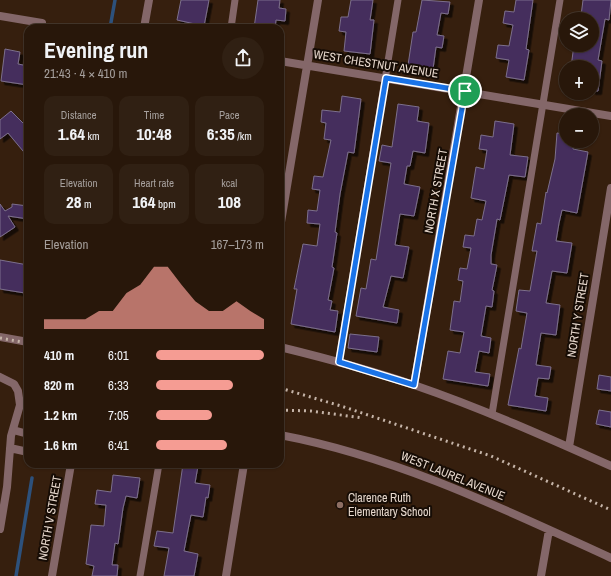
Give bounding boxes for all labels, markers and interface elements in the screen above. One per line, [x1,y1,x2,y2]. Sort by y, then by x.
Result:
map controls [559,12,599,148]
button: layers [559,12,599,52]
text: Evening run [44,35,148,65]
button: share [222,37,264,79]
street label: WEST CHESTNUT AVENUE [312,46,440,82]
button: + [559,60,599,100]
text: 21:43 · 4 × 410 m [44,65,127,82]
pin [448,74,482,108]
icon: arrive [454,80,476,102]
text: Distance [61,108,96,122]
text: Time [144,108,164,122]
text: Pace [219,108,240,122]
button: − [559,108,599,148]
text: 1.64 [58,122,85,145]
text: 10:48 [136,122,172,145]
text: 6:35 [207,122,235,145]
text: km [85,129,100,143]
text: /km [235,129,252,143]
street label: NORTH X STREET [421,147,451,235]
text: Elevation [60,176,97,190]
text: Heart rate [134,176,174,190]
text: kcal [221,176,237,190]
text: 28 [66,190,81,213]
text: 164 [132,190,156,213]
text: 108 [218,190,241,213]
text: m [81,197,91,211]
text: bpm [156,197,176,211]
text: Elevation [44,236,88,253]
text: 167–173 m [211,236,264,253]
street label: NORTH Y STREET [563,272,593,358]
text: 410 m [44,347,74,364]
text: 6:01 [108,347,129,364]
text: 820 m [44,377,74,394]
text: 6:33 [108,377,129,394]
text: 1.2 km [44,407,77,424]
text: 7:05 [108,407,129,424]
text: 1.6 km [44,437,77,454]
text: 6:41 [108,437,129,454]
street label: WEST LAUREL AVENUE [399,448,507,504]
street label: NORTH V STREET [35,474,65,562]
place label: Clarence Ruth Elementary School [348,490,431,520]
marker: Clarence Ruth Elementary School [335,500,345,510]

